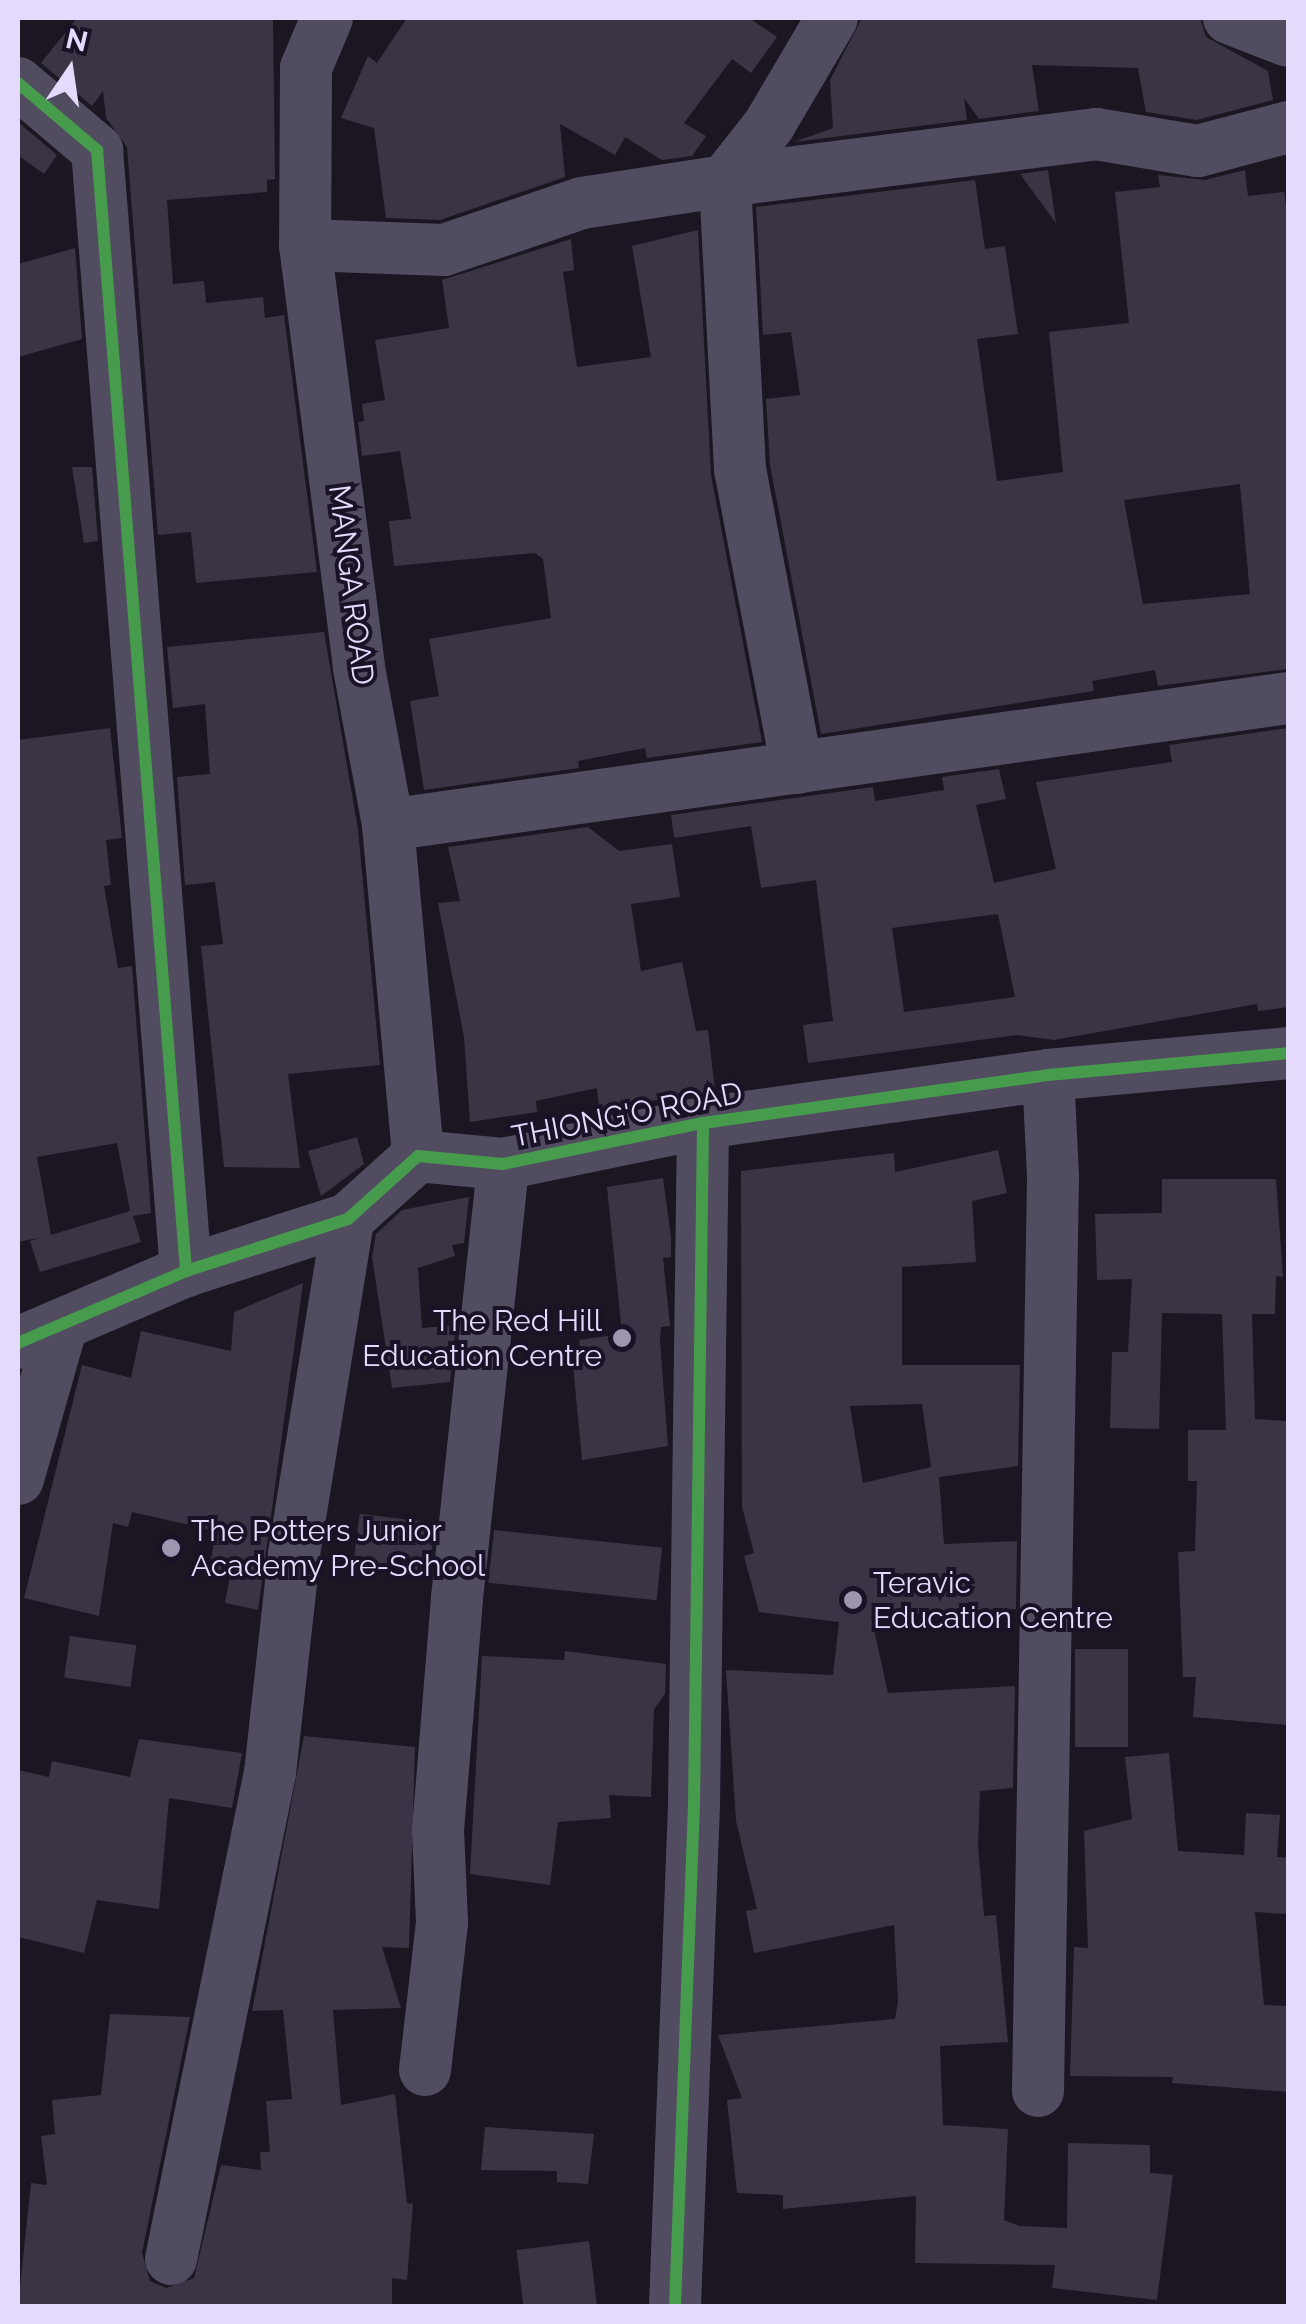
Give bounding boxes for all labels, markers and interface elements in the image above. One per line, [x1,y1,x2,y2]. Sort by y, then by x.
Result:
north arrow [20,20,120,120]
text: N [63,22,91,59]
street label: MANGA ROAD [321,482,381,688]
street label: THIONG'O ROAD [509,1075,745,1155]
place label: The Red Hill Education Centre [362,1303,602,1374]
marker: The Red Hill Education Centre [611,1327,633,1349]
place label: The Potters Junior Academy Pre-School [191,1513,486,1584]
marker: The Potters Junior Academy Pre-School [160,1537,182,1559]
place label: Teravic Education Centre [873,1565,1113,1636]
marker: Teravic Education Centre [842,1589,864,1611]

